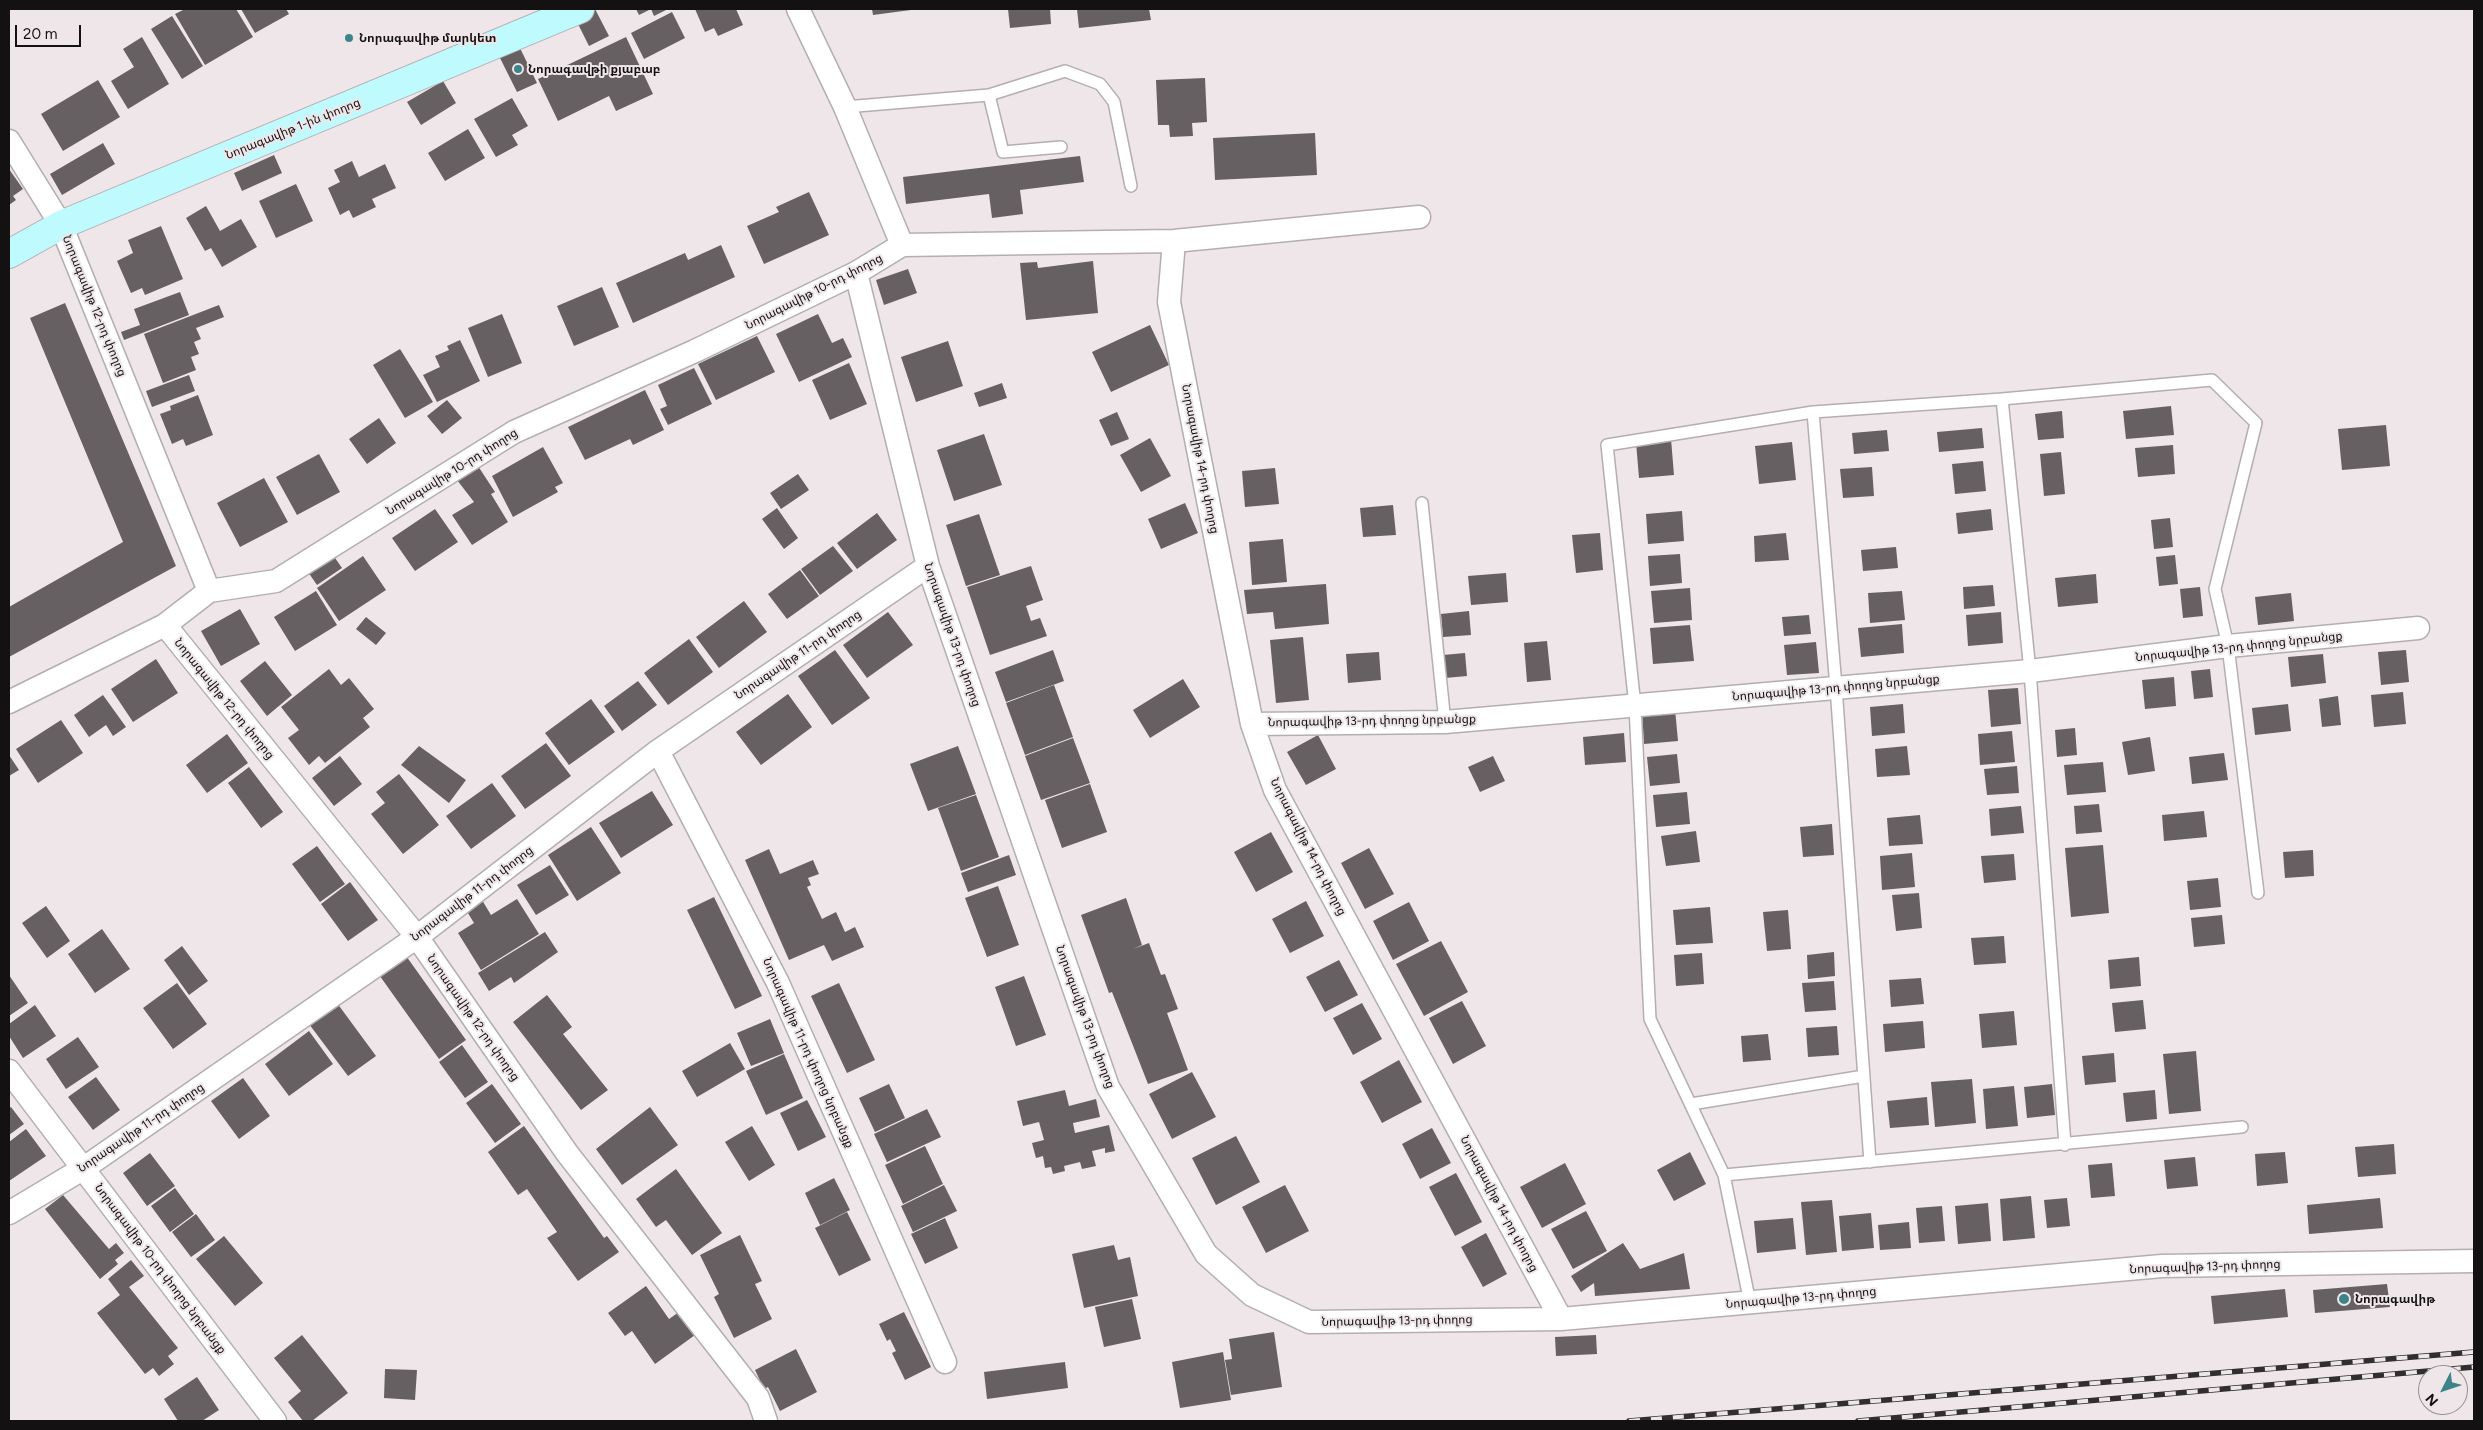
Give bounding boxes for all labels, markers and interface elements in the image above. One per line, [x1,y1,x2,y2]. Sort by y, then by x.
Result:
scale bar [18,15,84,47]
text: 20 m [23,25,57,43]
place label: Նորագավիթ մարկետ [359,31,496,45]
marker: Նորագավիթ մարկետ [343,32,355,44]
place label: Նորագավթի քյաբաբ [528,62,661,76]
marker: Նորագավթի քյաբաբ [512,63,524,75]
street label: Նորագավիթ 1-ին փողոց [224,95,362,163]
street label: Նորագավիթ 12-րդ փողոց [59,233,129,379]
street label: Նորագավիթ 10-րդ փողոց [743,251,885,333]
street label: Նորագավիթ 14-րդ փողոց [1178,383,1222,535]
street label: Նորագավիթ 10-րդ փողոց [384,426,520,518]
street label: Նորագավիթ 13-րդ փողոց [921,561,983,709]
street label: Նորագավիթ 11-րդ փողոց [732,607,864,703]
street label: Նորագավիթ 13-րդ փողոց նրբանցք [2135,629,2343,665]
street label: Նորագավիթ 12-րդ փողոց [171,636,277,762]
street label: Նորագավիթ 13-րդ փողոց նրբանցք [1732,672,1940,704]
street label: Նորագավիթ 13-րդ փողոց նրբանցք [1268,712,1476,730]
street label: Նորագավիթ 14-րդ փողոց [1267,776,1349,918]
street label: Նորագավիթ 11-րդ փողոց [408,843,536,945]
street label: Նորագավիթ 13-րդ փողոց [1052,944,1118,1090]
street label: Նորագավիթ 12-րդ փողոց [424,952,522,1084]
street label: Նորագավիթ 11-րդ փողոց նրբանցք [759,956,857,1150]
street label: Նորագավիթ 11-րդ փողոց [75,1080,207,1176]
street label: Նորագավիթ 14-րդ փողոց [1457,1133,1541,1275]
street label: Նորագավիթ 10-րդ փողոց նրբանցք [91,1181,229,1357]
street label: Նորագավիթ 13-րդ փողոց [2129,1257,2281,1277]
street label: Նորագավիթ 13-րդ փողոց [1725,1284,1877,1312]
marker: Նորագավիթ [2337,1292,2351,1306]
place label: Նորագավիթ [2355,1292,2435,1306]
street label: Նորագավիթ 13-րդ փողոց [1321,1312,1473,1330]
north arrow [2418,1365,2468,1415]
text: N [2422,1390,2442,1409]

